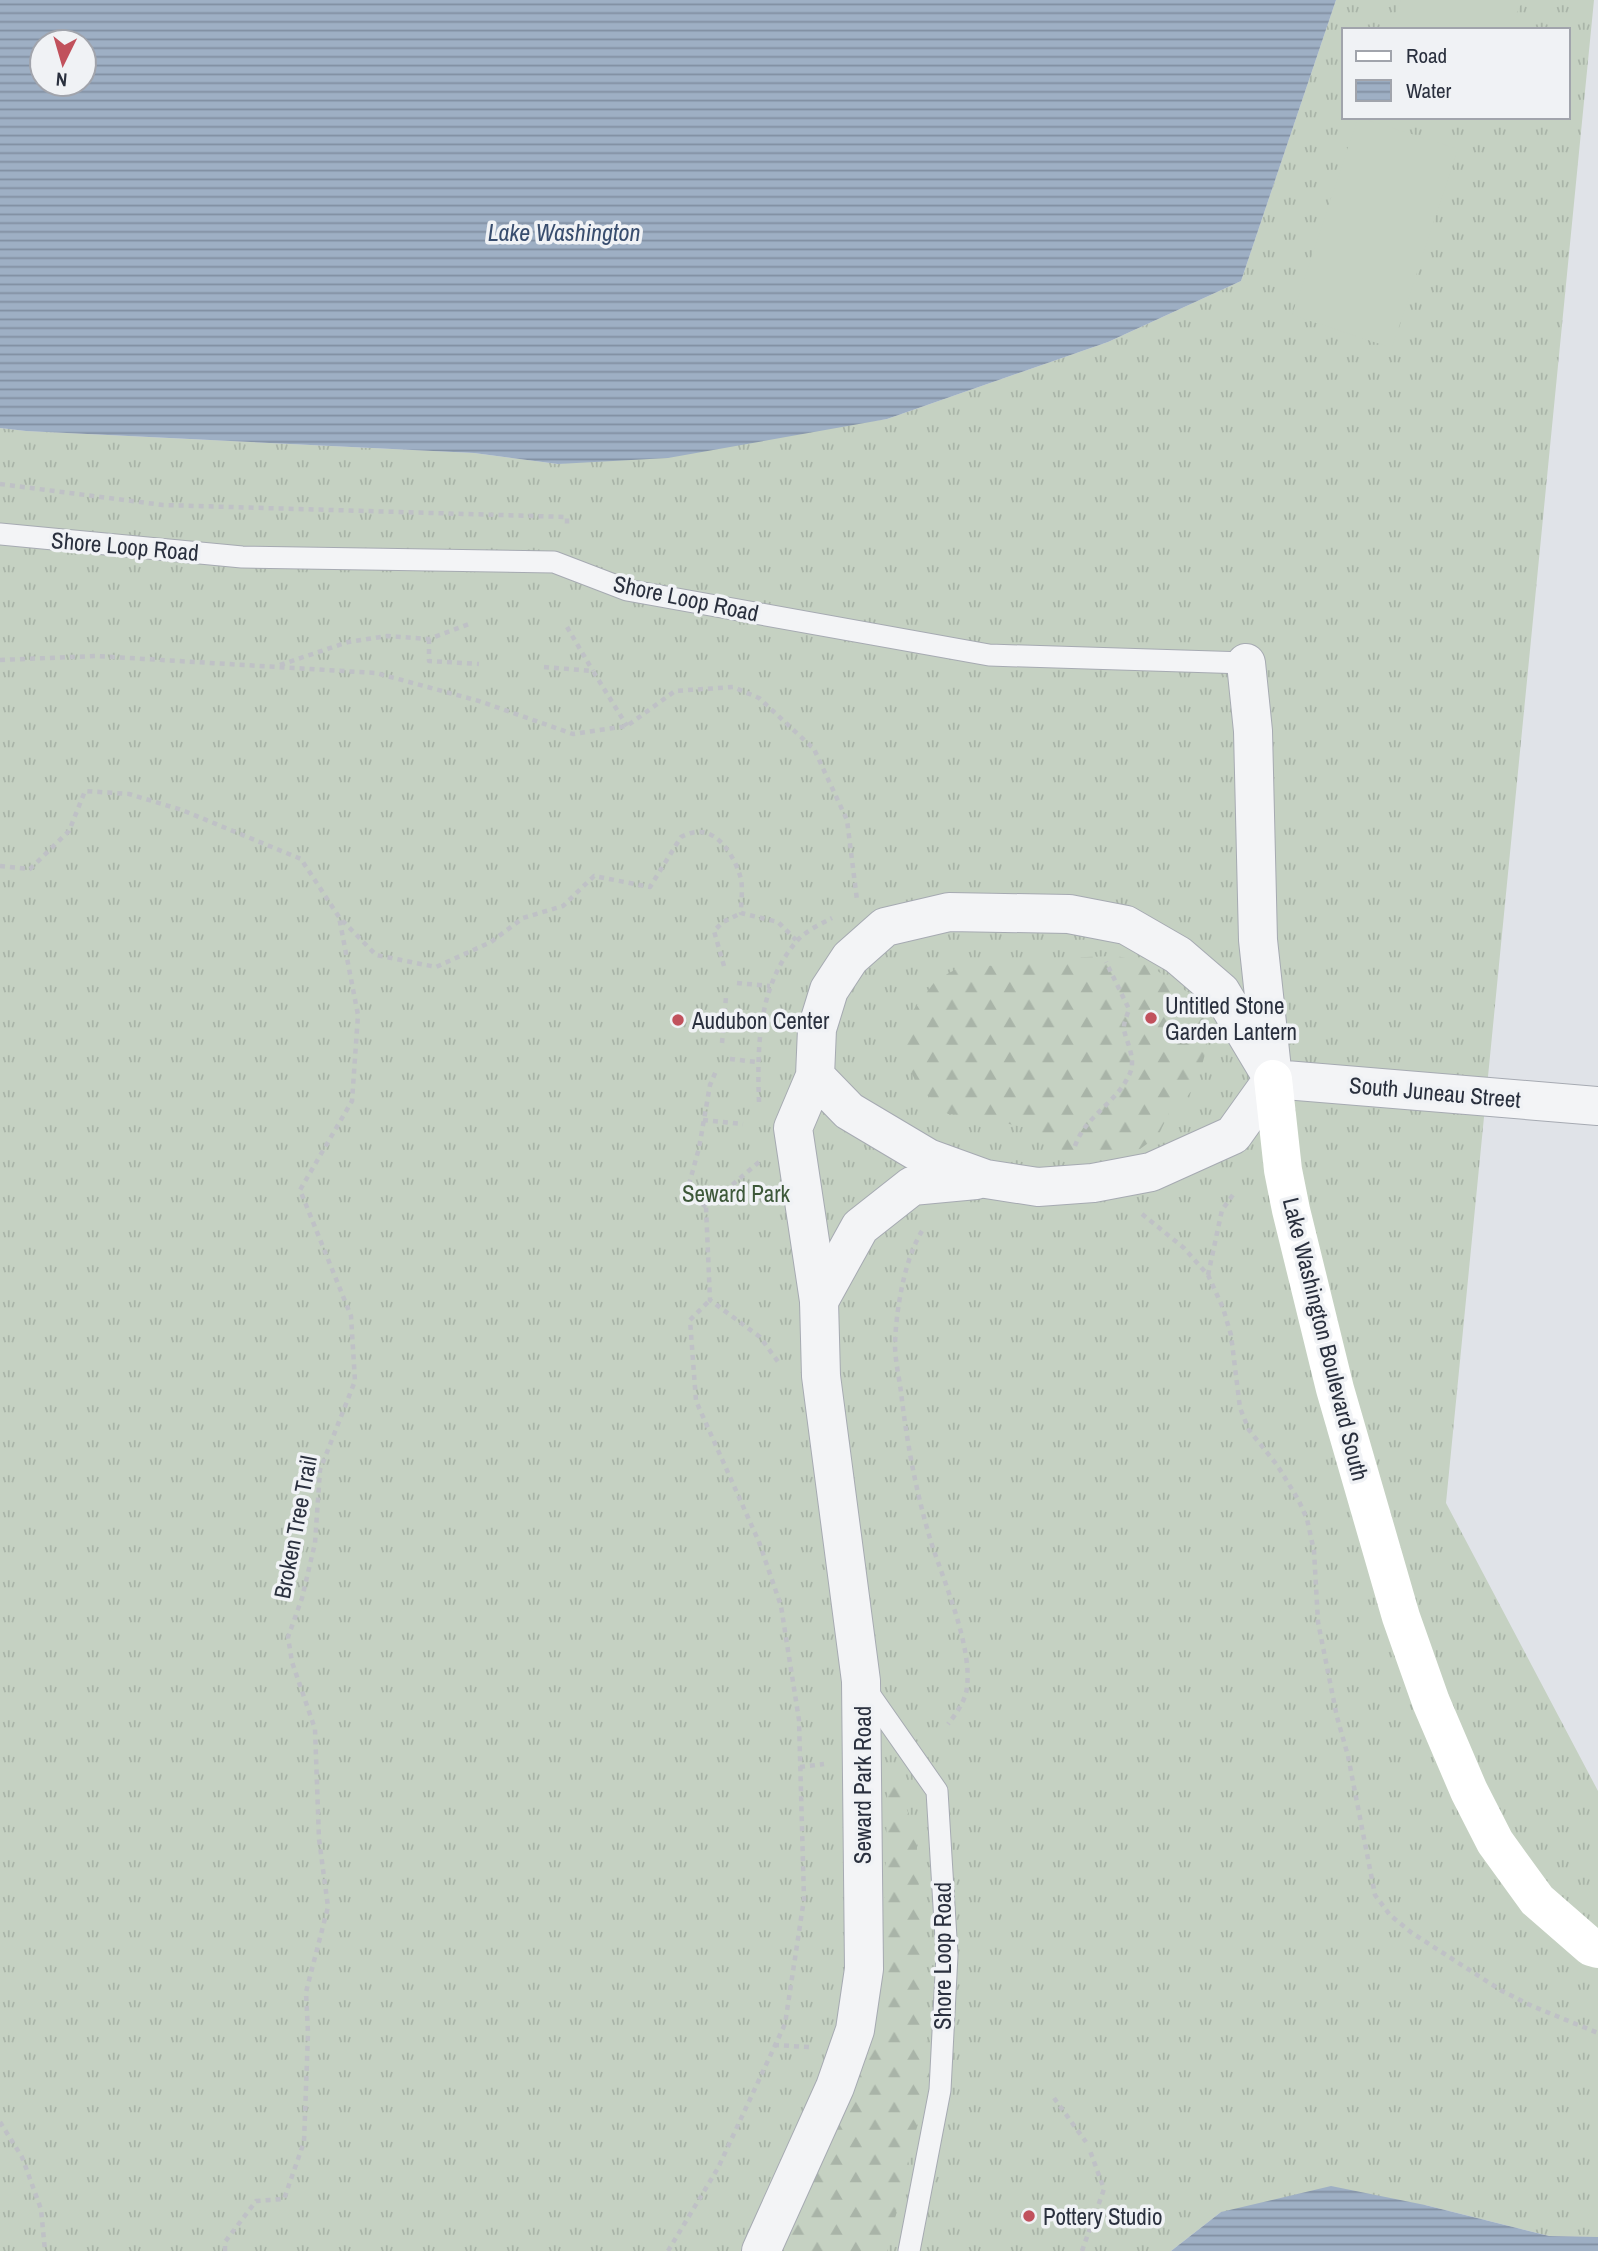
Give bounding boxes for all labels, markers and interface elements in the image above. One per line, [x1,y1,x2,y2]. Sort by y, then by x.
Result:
north arrow [28,28,98,98]
legend [1342,28,1570,119]
text: Road [1406,41,1447,70]
text: N [55,66,68,93]
text: Water [1406,76,1452,105]
water label: Lake Washington [488,216,640,248]
street label: Shore Loop Road [50,524,200,568]
street label: Shore Loop Road [610,567,762,629]
place label: Untitled Stone Garden Lantern [1165,990,1297,1047]
place label: Audubon Center [691,1005,830,1036]
marker: Untitled Stone Garden Lantern [1143,1010,1159,1026]
marker: Audubon Center [670,1012,686,1028]
street label: South Juneau Street [1348,1069,1522,1115]
park label: Seward Park [682,1178,791,1209]
street label: Lake Washington Boulevard South [1276,1194,1376,1484]
street label: Broken Tree Trail [266,1453,324,1601]
street label: Seward Park Road [847,1706,878,1864]
street label: Shore Loop Road [927,1882,958,2030]
place label: Pottery Studio [1043,2201,1163,2232]
marker: Pottery Studio [1021,2208,1037,2224]

